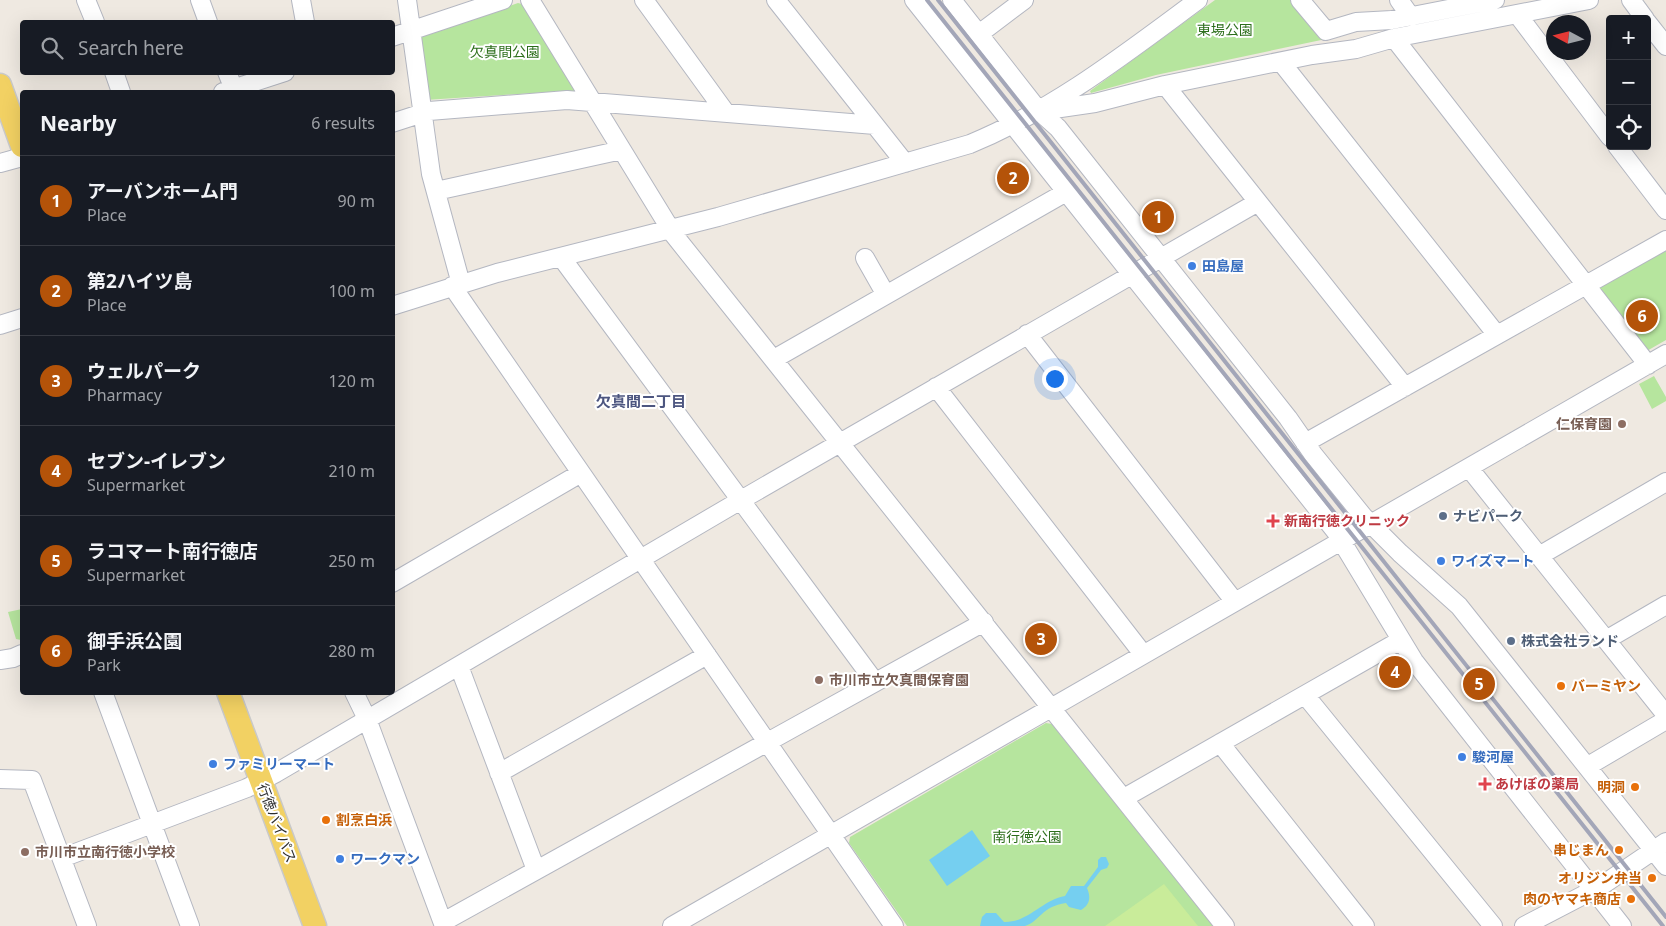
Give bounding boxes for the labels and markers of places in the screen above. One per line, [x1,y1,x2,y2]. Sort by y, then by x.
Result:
pin: 2 [997,159,1029,197]
pin: 1 [1142,198,1174,236]
place label: 田島屋 [1202,256,1244,275]
marker: 田島屋 [1186,260,1198,272]
pin: 6 [1626,297,1658,335]
place label: 仁保育園 [1556,414,1612,433]
marker: 仁保育園 [1616,418,1628,430]
place label: ナビパーク [1453,506,1523,525]
marker: ナビパーク [1437,510,1449,522]
place label: 新南行徳クリニック [1284,511,1410,530]
marker: 新南行徳クリニック [1266,514,1280,528]
place label: ワイズマート [1451,551,1535,570]
marker: ワイズマート [1435,555,1447,567]
pin: 3 [1025,620,1057,658]
place label: 株式会社ランド [1521,631,1619,650]
marker: 株式会社ランド [1505,635,1517,647]
pin: 4 [1379,653,1411,691]
pin: 5 [1463,665,1495,703]
place label: 市川市立欠真間保育園 [829,670,969,689]
marker: 市川市立欠真間保育園 [813,674,825,686]
place label: バーミヤン [1571,676,1641,695]
marker: バーミヤン [1555,680,1567,692]
place label: 駿河屋 [1472,747,1514,766]
marker: 駿河屋 [1456,751,1468,763]
place label: ファミリーマート [223,754,335,773]
marker: ファミリーマート [207,758,219,770]
place label: あけぼの薬局 [1495,774,1579,793]
place label: 明洞 [1597,777,1625,796]
marker: あけぼの薬局 [1479,778,1491,790]
marker: 明洞 [1629,781,1641,793]
place label: 割烹白浜 [336,810,392,829]
marker: 割烹白浜 [320,814,332,826]
place label: 串じまん [1553,840,1609,859]
place label: 市川市立南行徳小学校 [35,842,175,861]
marker: 串じまん [1613,844,1625,856]
marker: 市川市立南行徳小学校 [19,846,31,858]
place label: ワークマン [350,849,420,868]
marker: ワークマン [334,853,346,865]
place label: オリジン弁当 [1558,868,1642,887]
marker: オリジン弁当 [1646,872,1658,884]
place label: 肉のヤマキ商店 [1523,889,1621,908]
marker: 肉のヤマキ商店 [1625,893,1637,905]

